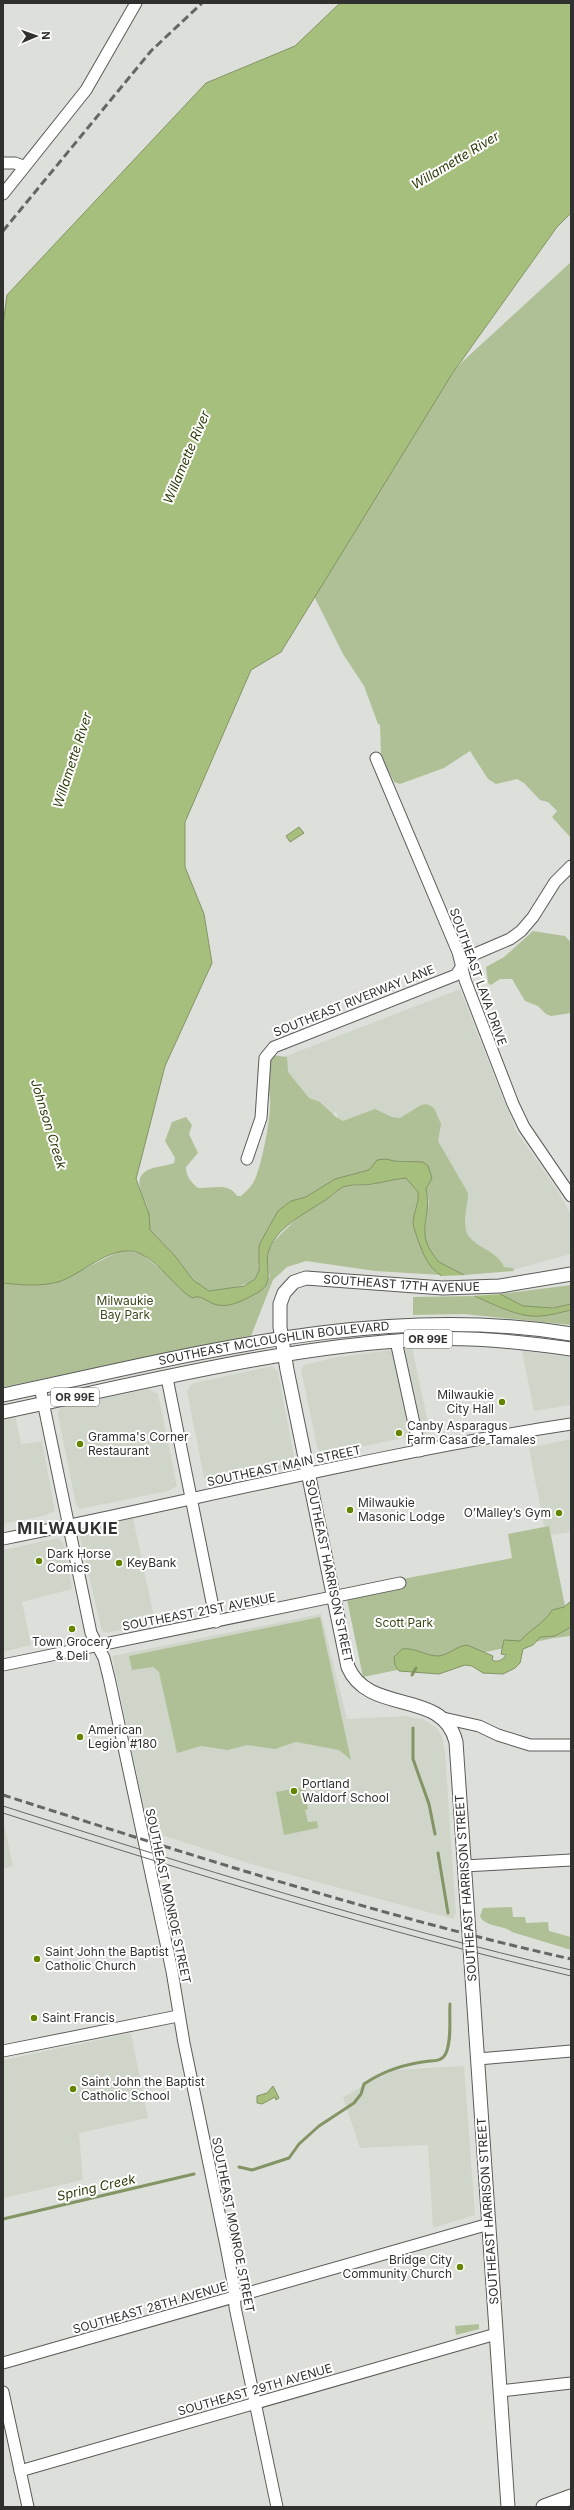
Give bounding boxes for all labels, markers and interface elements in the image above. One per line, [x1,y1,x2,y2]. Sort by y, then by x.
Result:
north arrow [16,16,56,56]
text: N [39,31,53,40]
water label: Willamette River [408,127,503,192]
water label: Willamette River [159,407,213,506]
water label: Willamette River [49,709,95,810]
street label: SOUTHEAST LAVA DRIVE [447,906,510,1048]
street label: SOUTHEAST RIVERWAY LANE [271,961,437,1040]
water label: Johnson Creek [28,1077,70,1172]
street label: SOUTHEAST 17TH AVENUE [323,1271,480,1295]
park label: Milwaukie Bay Park [97,1293,153,1322]
street label: SOUTHEAST MCLOUGHLIN BOULEVARD [157,1318,390,1368]
road number: OR 99E [404,1330,452,1348]
place label: Milwaukie City Hall [437,1387,494,1416]
road number: OR 99E [51,1388,99,1406]
marker: Milwaukie City Hall [497,1397,507,1407]
place label: Canby Asparagus Farm Casa de Tamales [407,1418,536,1447]
marker: Canby Asparagus Farm Casa de Tamales [394,1428,404,1438]
place label: Gramma's Corner Restaurant [88,1429,189,1458]
marker: Gramma's Corner Restaurant [75,1439,85,1449]
street label: SOUTHEAST MAIN STREET [206,1442,362,1489]
street label: SOUTHEAST HARRISON STREET [303,1478,356,1664]
place label: Milwaukie Masonic Lodge [358,1495,445,1524]
marker: Milwaukie Masonic Lodge [345,1505,355,1515]
place label: O’Malley’s Gym [464,1505,551,1520]
marker: O’Malley’s Gym [554,1508,564,1518]
district label: MILWAUKIE [17,1518,119,1538]
place label: Dark Horse Comics [47,1546,111,1575]
place label: KeyBank [127,1555,177,1570]
marker: Dark Horse Comics [34,1556,44,1566]
marker: KeyBank [114,1558,124,1568]
street label: SOUTHEAST 21ST AVENUE [121,1589,277,1634]
park label: Scott Park [375,1615,434,1630]
marker: Town Grocery & Deli [67,1624,77,1634]
place label: Town Grocery & Deli [32,1634,112,1663]
place label: American Legion #180 [88,1722,157,1751]
marker: American Legion #180 [75,1732,85,1742]
place label: Portland Waldorf School [302,1776,389,1805]
marker: Portland Waldorf School [289,1786,299,1796]
street label: SOUTHEAST HARRISON STREET [451,1794,480,1982]
street label: SOUTHEAST MONROE STREET [143,1807,194,1985]
place label: Saint John the Baptist Catholic Church [45,1944,169,1973]
marker: Saint John the Baptist Catholic Church [32,1954,42,1964]
place label: Saint Francis [42,2010,115,2025]
marker: Saint Francis [29,2013,39,2023]
place label: Saint John the Baptist Catholic School [81,2074,205,2103]
marker: Saint John the Baptist Catholic School [68,2084,78,2094]
street label: SOUTHEAST HARRISON STREET [473,2117,502,2305]
street label: SOUTHEAST MONROE STREET [209,2136,258,2314]
water label: Spring Creek [55,2170,138,2204]
place label: Bridge City Community Church [342,2252,452,2281]
marker: Bridge City Community Church [455,2262,465,2272]
street label: SOUTHEAST 28TH AVENUE [71,2278,229,2337]
street label: SOUTHEAST 29TH AVENUE [176,2360,334,2419]

